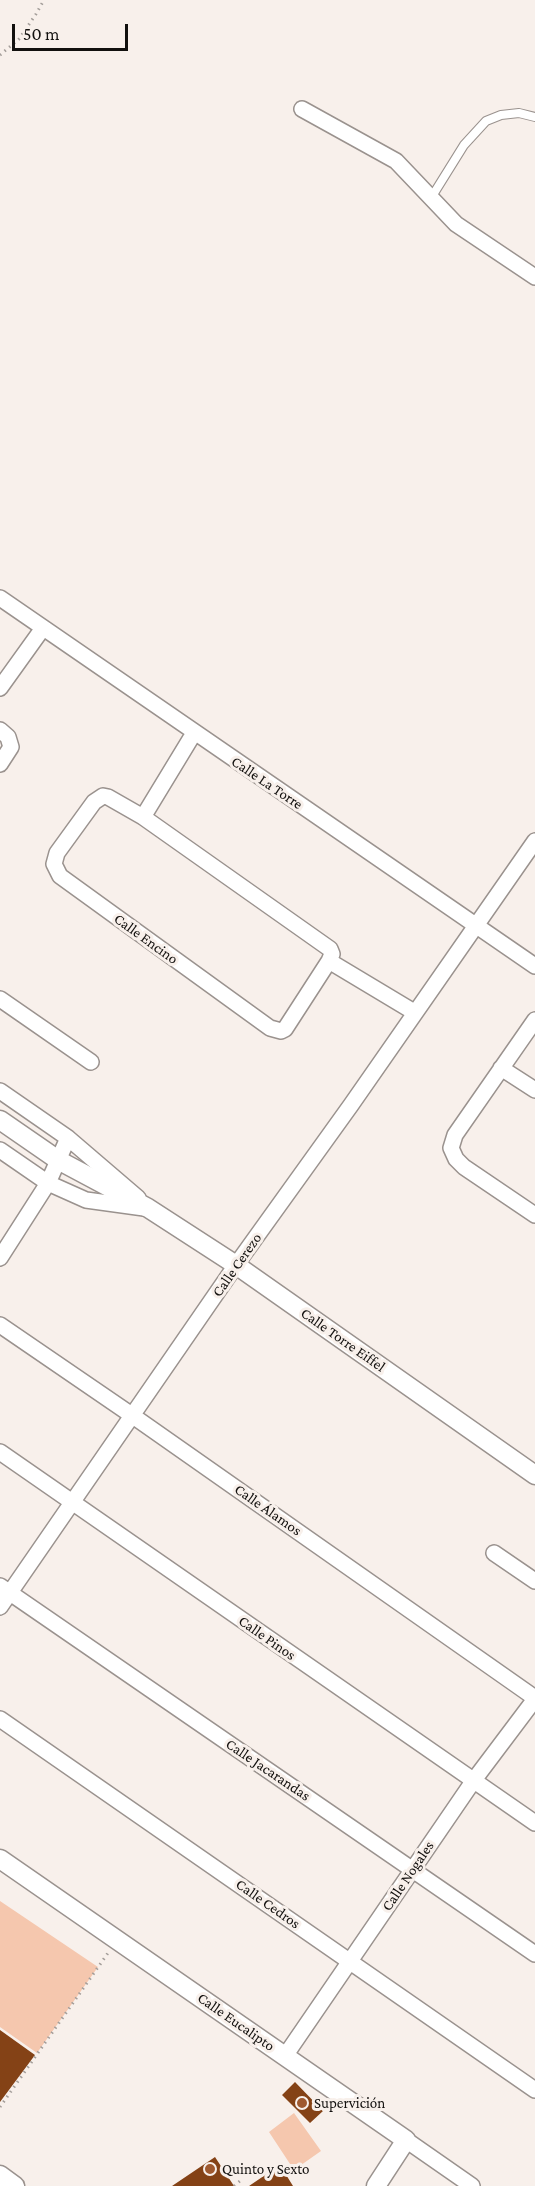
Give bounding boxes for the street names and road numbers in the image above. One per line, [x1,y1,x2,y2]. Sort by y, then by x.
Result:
street label: Calle La Torre [228,753,306,813]
street label: Calle Encino [110,910,182,968]
street label: Calle Cerezo [208,1230,266,1300]
street label: Calle Torre Eiffel [297,1304,389,1376]
street label: Calle Álamos [231,1480,305,1540]
street label: Calle Pinos [235,1612,299,1664]
street label: Calle Jacarandas [222,1735,314,1805]
street label: Calle Nogales [378,1837,438,1915]
street label: Calle Cedros [232,1875,304,1933]
street label: Calle Eucalipto [194,1989,278,2055]

